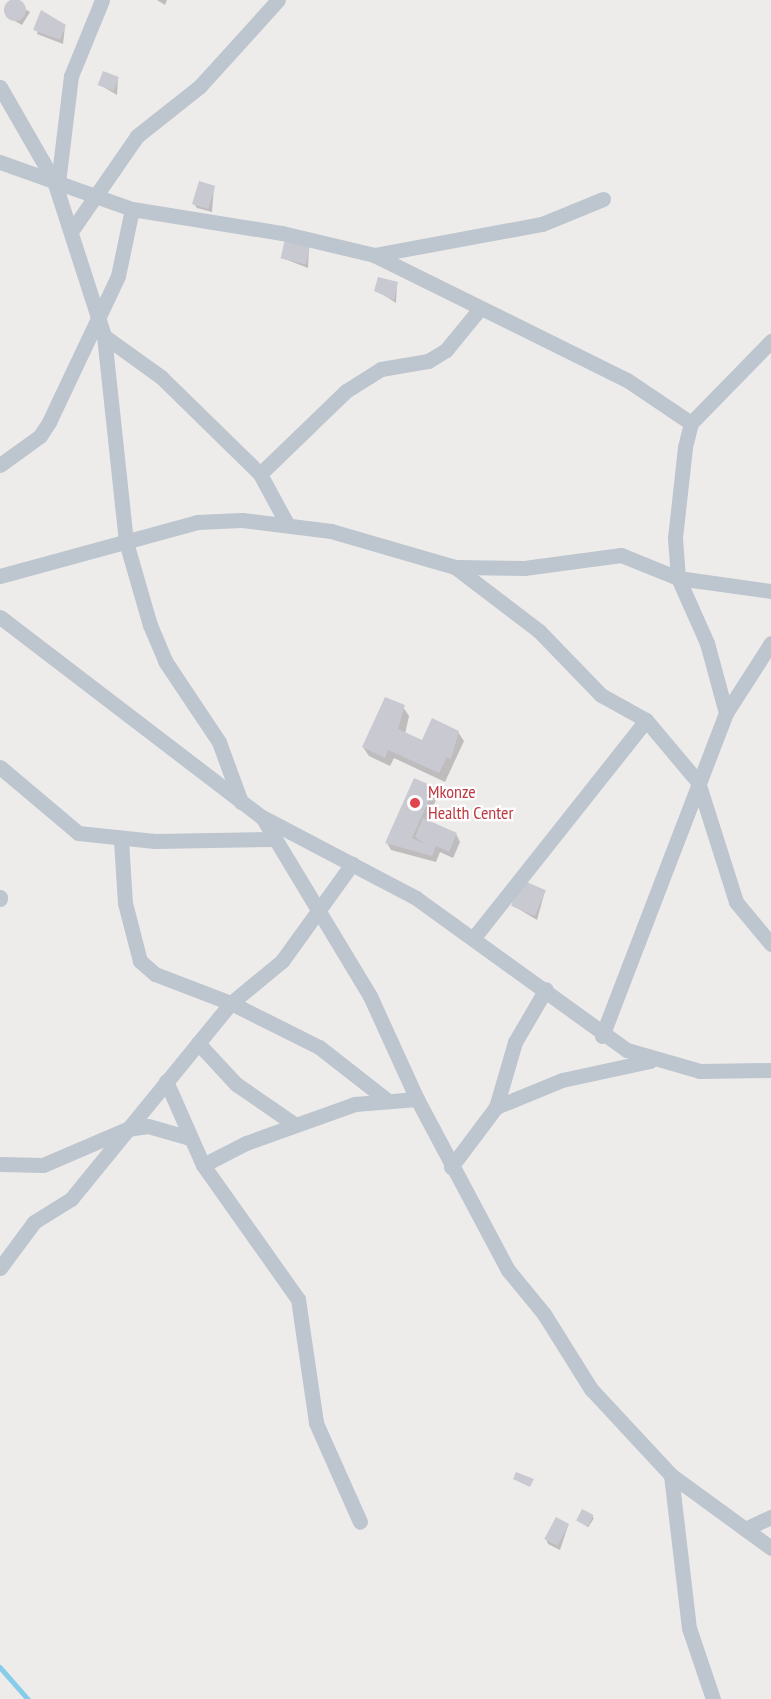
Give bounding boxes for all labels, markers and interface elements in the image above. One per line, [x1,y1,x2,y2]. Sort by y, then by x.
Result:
place label: Mkonze Health Center [428,782,513,824]
marker: Mkonze Health Center [406,794,424,812]

